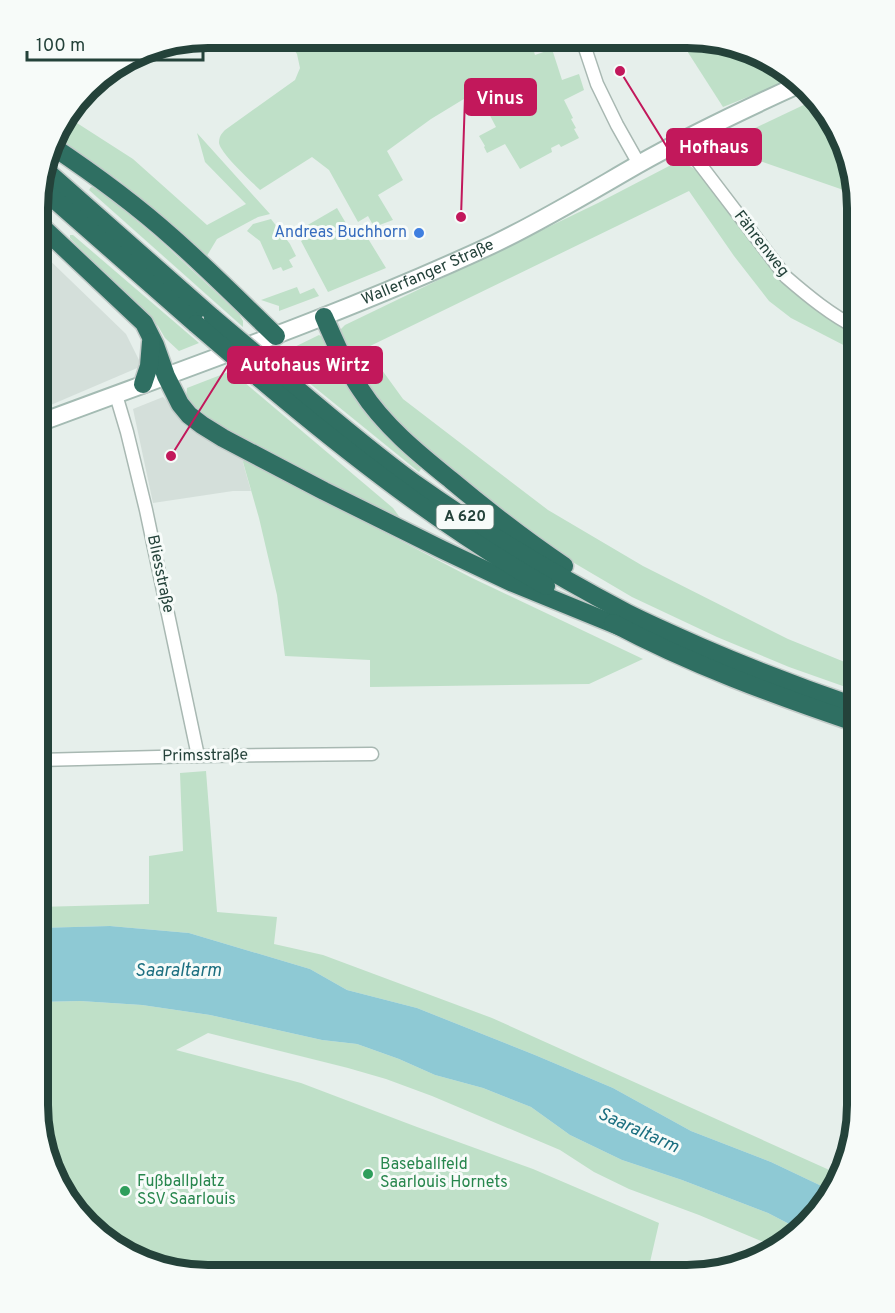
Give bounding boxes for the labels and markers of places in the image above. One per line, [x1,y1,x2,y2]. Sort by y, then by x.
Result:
callout: Vinus [465,79,536,115]
callout: Hofhaus [667,129,761,165]
place label: Andreas Buchhorn [274,223,407,243]
marker: Andreas Buchhorn [412,226,426,240]
callout: Autohaus Wirtz [228,347,382,383]
place label: Baseballfeld Saarlouis Hornets [380,1155,508,1193]
marker: Baseballfeld Saarlouis Hornets [361,1167,375,1181]
place label: Fußballplatz SSV Saarlouis [137,1172,236,1210]
marker: Fußballplatz SSV Saarlouis [118,1184,132,1198]

